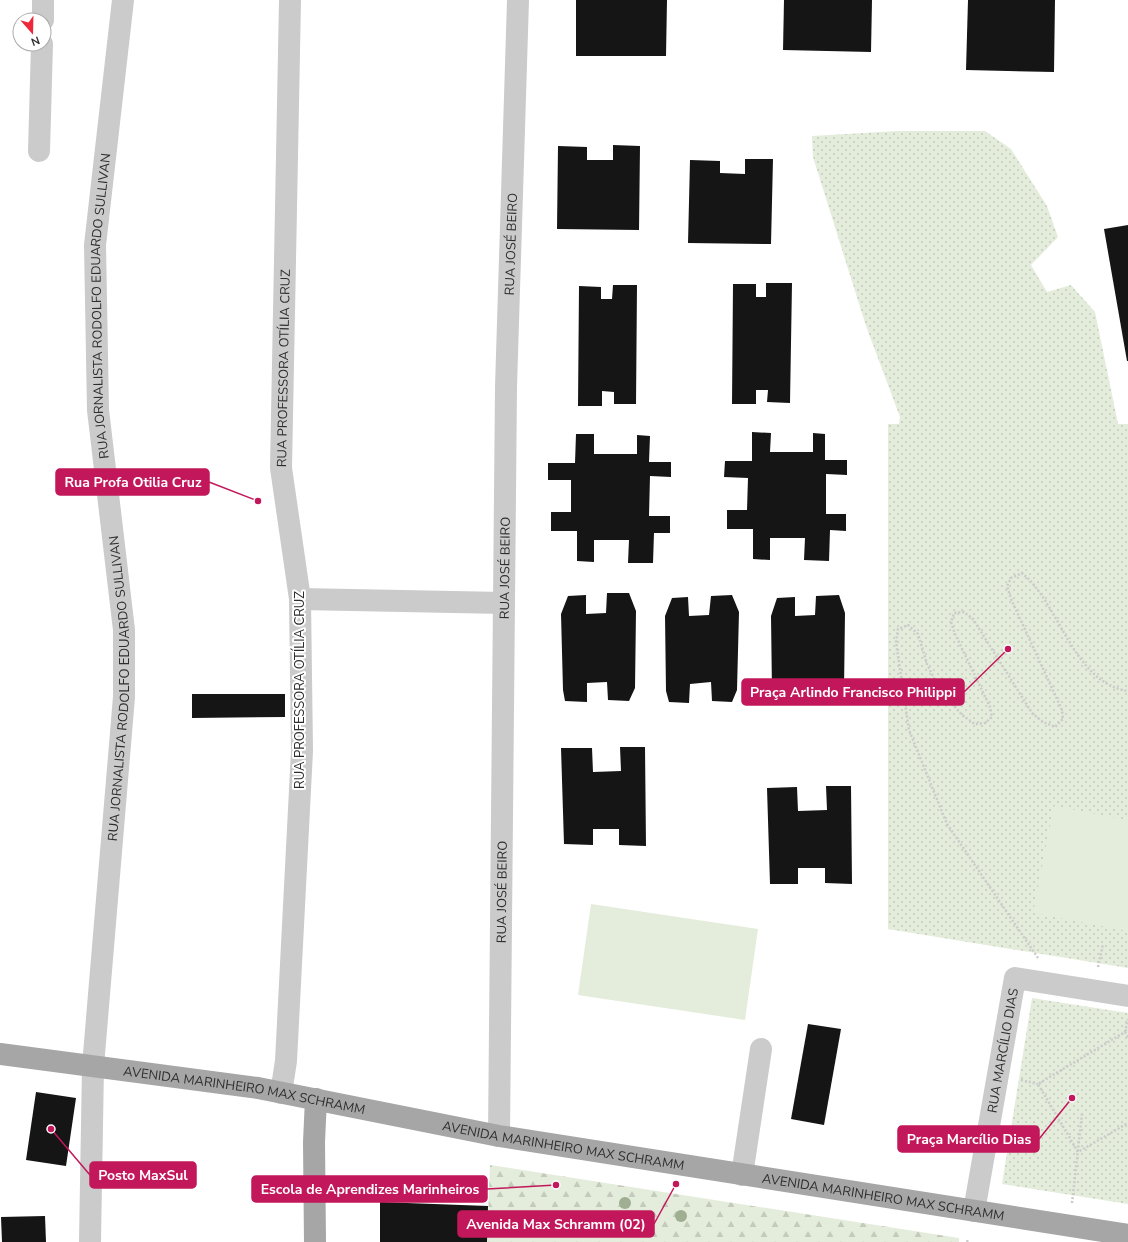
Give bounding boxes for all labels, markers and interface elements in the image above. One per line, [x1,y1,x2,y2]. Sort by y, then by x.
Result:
north arrow [12,12,52,52]
text: N [29,32,42,49]
street label: RUA JORNALISTA RODOLFO EDUARDO SULLIVAN [87,152,115,460]
street label: RUA JOSÉ BEIRO [501,193,522,296]
street label: RUA PROFESSORA OTÍLIA CRUZ [273,269,295,467]
callout: Rua Profa Otilia Cruz [56,469,209,495]
text: Rua Profa Otilia Cruz [64,473,202,492]
street label: RUA JOSÉ BEIRO [495,517,515,619]
street label: RUA JORNALISTA RODOLFO EDUARDO SULLIVAN [104,535,134,842]
street label: RUA PROFESSORA OTÍLIA CRUZ [290,591,309,789]
callout: Praça Arlindo Francisco Philippi [742,679,964,705]
text: Praça Arlindo Francisco Philippi [750,683,956,702]
street label: RUA JOSÉ BEIRO [492,841,512,943]
street label: RUA MARCÍLIO DIAS [983,987,1023,1114]
street label: AVENIDA MARINHEIRO MAX SCHRAMM [122,1062,367,1119]
street label: AVENIDA MARINHEIRO MAX SCHRAMM [441,1117,685,1175]
callout: Praça Marcílio Dias [898,1126,1039,1152]
text: Praça Marcílio Dias [907,1130,1031,1149]
callout: Posto MaxSul [90,1162,196,1188]
text: Posto MaxSul [98,1166,188,1185]
street label: AVENIDA MARINHEIRO MAX SCHRAMM [761,1170,1005,1225]
callout: Escola de Aprendizes Marinheiros [252,1176,487,1202]
text: Escola de Aprendizes Marinheiros [261,1180,479,1199]
callout: Avenida Max Schramm (02) [458,1211,654,1237]
text: Avenida Max Schramm (02) [466,1215,646,1234]

